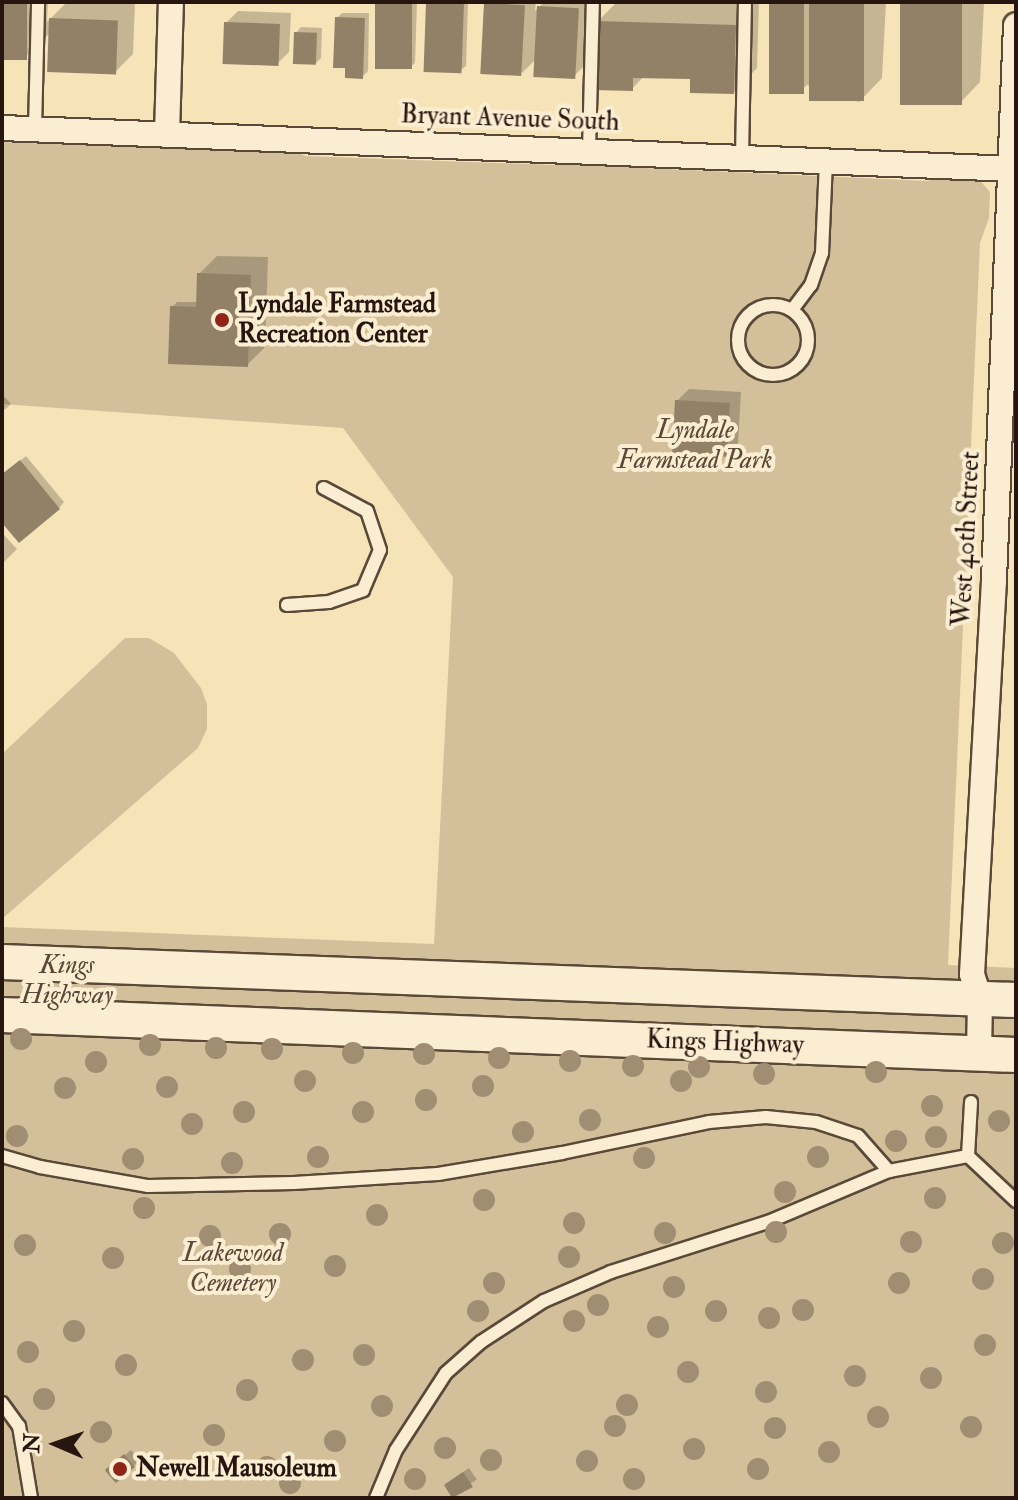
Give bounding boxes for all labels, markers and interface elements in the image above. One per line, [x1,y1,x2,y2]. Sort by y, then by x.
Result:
street label: Bryant Avenue South [400,100,620,138]
place label: Lyndale Farmstead Recreation Center [238,289,436,350]
marker: Lyndale Farmstead Recreation Center [213,311,231,329]
park label: Lyndale Farmstead Park [618,415,772,476]
street label: West 40th Street [947,451,987,627]
park label: Kings Highway [21,950,113,1012]
street label: Kings Highway [646,1025,804,1061]
park label: Lakewood Cemetery [183,1238,283,1300]
north arrow [16,1404,96,1484]
text: N [18,1433,46,1454]
place label: Newell Mausoleum [136,1453,337,1485]
marker: Newell Mausoleum [111,1460,129,1478]

